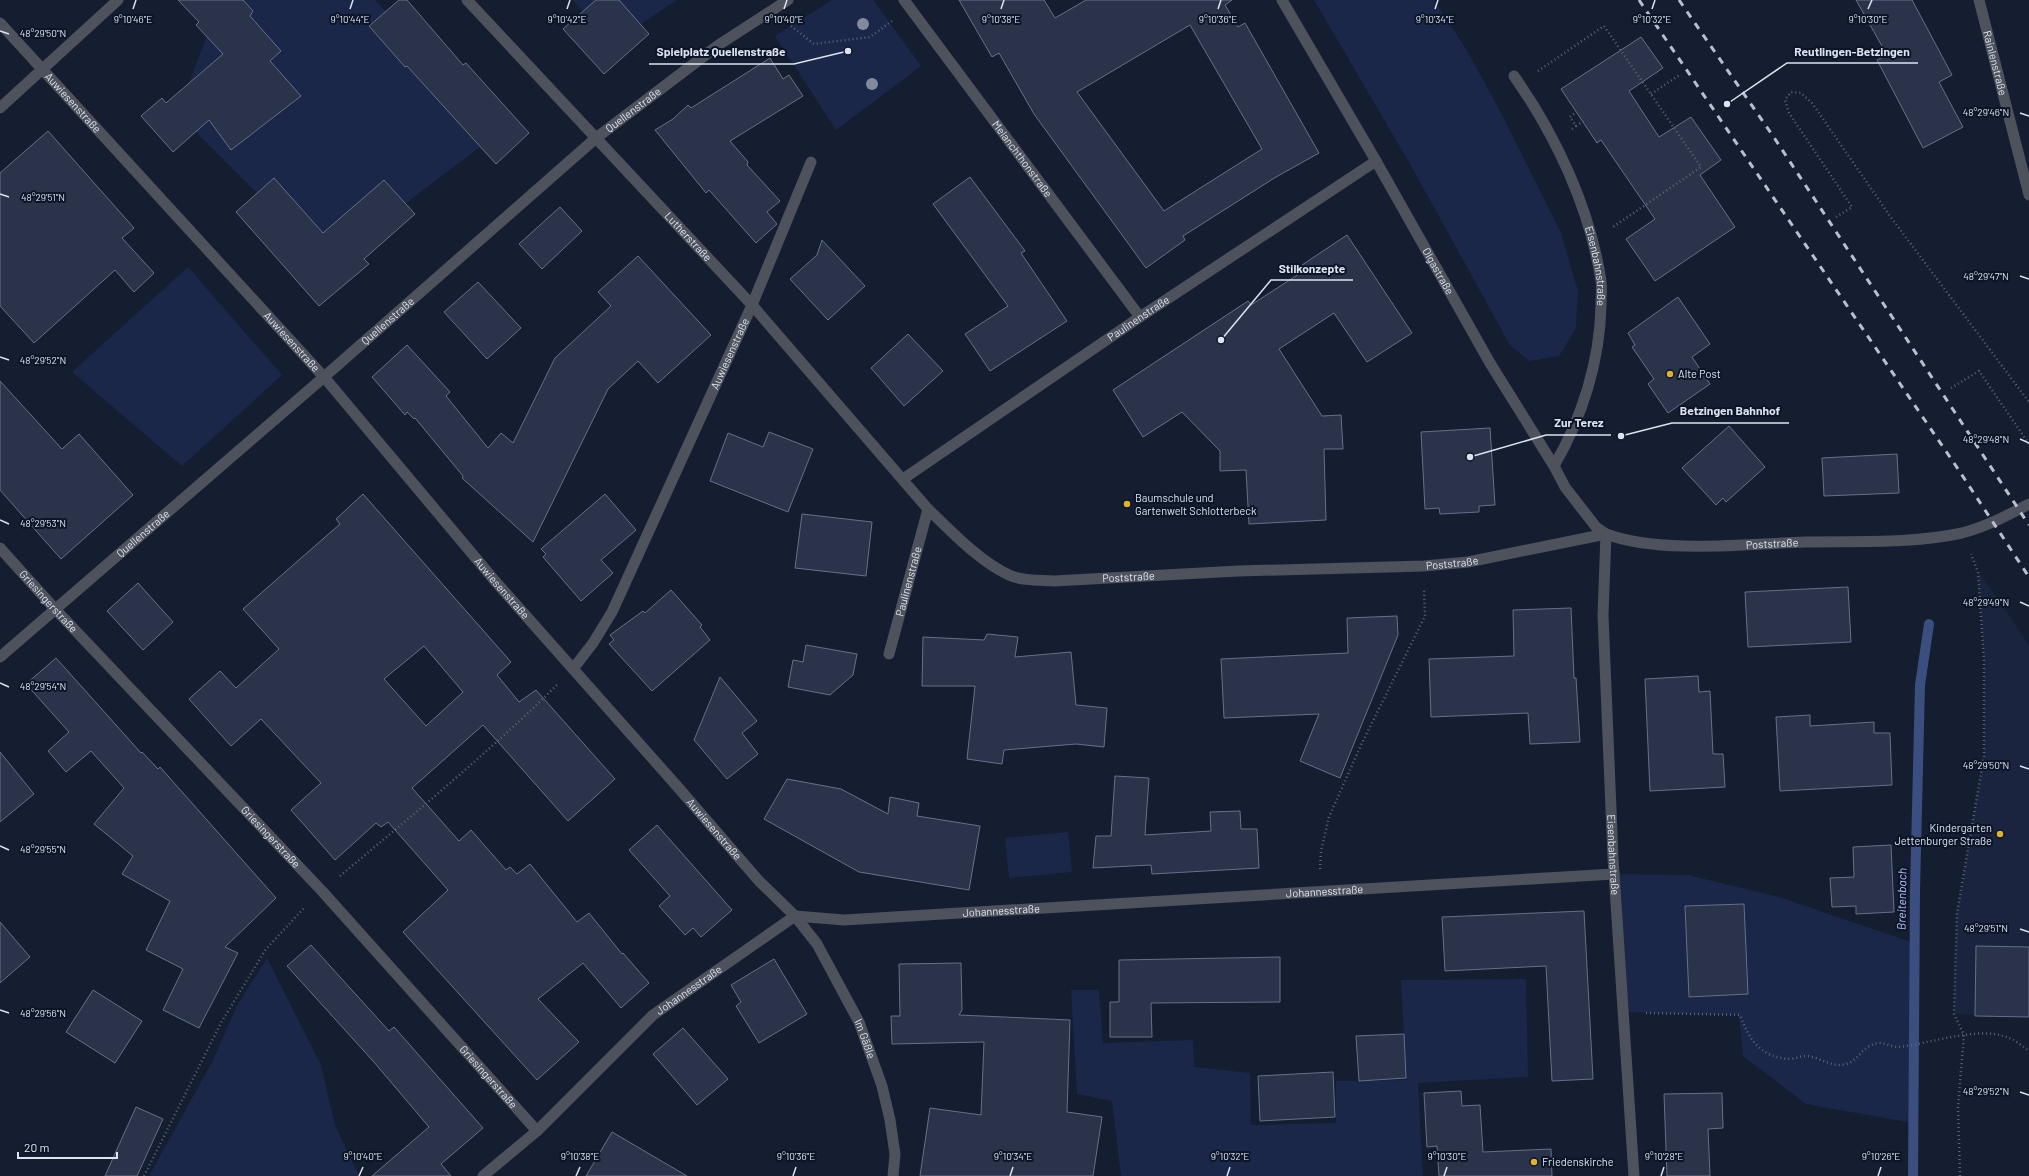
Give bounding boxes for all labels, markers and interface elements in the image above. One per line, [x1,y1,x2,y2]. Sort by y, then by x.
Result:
text: 9°10'46"E [114,13,152,25]
text: 9°10'44"E [331,13,369,25]
text: 9°10'42"E [548,13,586,25]
text: 9°10'40"E [764,13,804,25]
text: 9°10'38"E [982,13,1020,25]
text: 9°10'36"E [1199,13,1237,25]
text: 9°10'34"E [1416,13,1454,25]
text: 9°10'32"E [1633,13,1671,25]
text: 9°10'30"E [1849,13,1887,25]
text: 48°29'50"N [20,27,66,39]
street label: Rainlenstraße [1981,29,2010,97]
callout: Reutlingen-Betzingen [1787,39,1918,63]
callout: Spielplatz Quellenstraße [649,40,794,64]
text: Spielplatz Quellenstraße [657,44,786,58]
text: Reutlingen-Betzingen [1794,44,1910,58]
street label: Auwiesenstraße [42,69,104,135]
street label: Quellenstraße [603,84,663,134]
text: 48°29'46"N [1963,106,2009,118]
street label: Melanchthonstraße [990,118,1055,199]
text: 48°29'51"N [21,191,65,203]
street label: Lutherstraße [662,209,715,264]
street label: Eisenbahnstraße [1583,224,1608,306]
street label: Olgastraße [1420,245,1457,297]
callout: Stilkonzepte [1271,256,1353,280]
text: Stilkonzepte [1279,261,1346,275]
text: 48°29'47"N [1963,270,2009,282]
street label: Paulinenstraße [1105,292,1172,343]
street label: Quellenstraße [358,294,416,347]
street label: Auwiesenstraße [261,308,323,374]
street label: Auwiesenstraße [707,316,751,391]
text: 48°29'52"N [20,354,66,366]
place label: Alte Post [1678,367,1721,380]
marker: Alte Post [1665,369,1675,379]
callout: Betzingen Bahnhof [1672,399,1789,423]
text: Betzingen Bahnhof [1680,403,1780,417]
callout: Zur Terez [1546,411,1611,435]
text: Zur Terez [1554,415,1604,429]
text: 48°29'48"N [1963,433,2009,445]
place label: Baumschule und Gartenwelt Schlotterbeck [1135,491,1257,517]
marker: Baumschule und Gartenwelt Schlotterbeck [1122,499,1132,509]
street label: Quellenstraße [113,506,172,560]
text: 48°29'53"N [20,517,66,529]
street label: Poststraße [1745,535,1799,551]
street label: Paulinenstraße [892,545,924,618]
street label: Poststraße [1425,553,1479,572]
street label: Auwiesenstraße [472,555,533,621]
street label: Griesingerstraße [17,567,81,635]
street label: Poststraße [1102,569,1155,584]
text: 48°29'49"N [1963,596,2009,608]
text: 48°29'54"N [20,680,66,692]
text: 48°29'50"N [1963,759,2009,771]
street label: Auwiesenstraße [684,795,745,862]
street label: Griesingerstraße [239,803,303,870]
street label: Eisenbahnstraße [1605,814,1622,896]
place label: Kindergarten Jettenburger Straße [1894,821,1992,847]
marker: Kindergarten Jettenburger Straße [1995,829,2005,839]
text: 48°29'55"N [20,843,66,855]
water label: Breitenbach [1893,868,1909,930]
street label: Johannesstraße [1285,882,1364,900]
street label: Johannesstraße [962,901,1040,919]
text: 48°29'51"N [1964,922,2008,934]
street label: Johannesstraße [653,962,724,1017]
text: 48°29'56"N [20,1007,66,1019]
street label: Im Gäßle [852,1016,879,1060]
street label: Griesingerstraße [457,1042,520,1111]
text: 48°29'52"N [1963,1085,2009,1097]
scale bar [18,1134,117,1160]
text: 20 m [24,1140,50,1154]
text: 9°10'40"E [343,1150,383,1162]
text: 9°10'38"E [561,1150,599,1162]
text: 9°10'36"E [777,1150,815,1162]
text: 9°10'34"E [994,1150,1032,1162]
text: 9°10'32"E [1211,1150,1249,1162]
text: 9°10'30"E [1428,1150,1466,1162]
text: 9°10'28"E [1645,1150,1683,1162]
text: 9°10'26"E [1862,1150,1900,1162]
place label: Friedenskirche [1542,1155,1614,1168]
marker: Friedenskirche [1529,1157,1539,1167]

